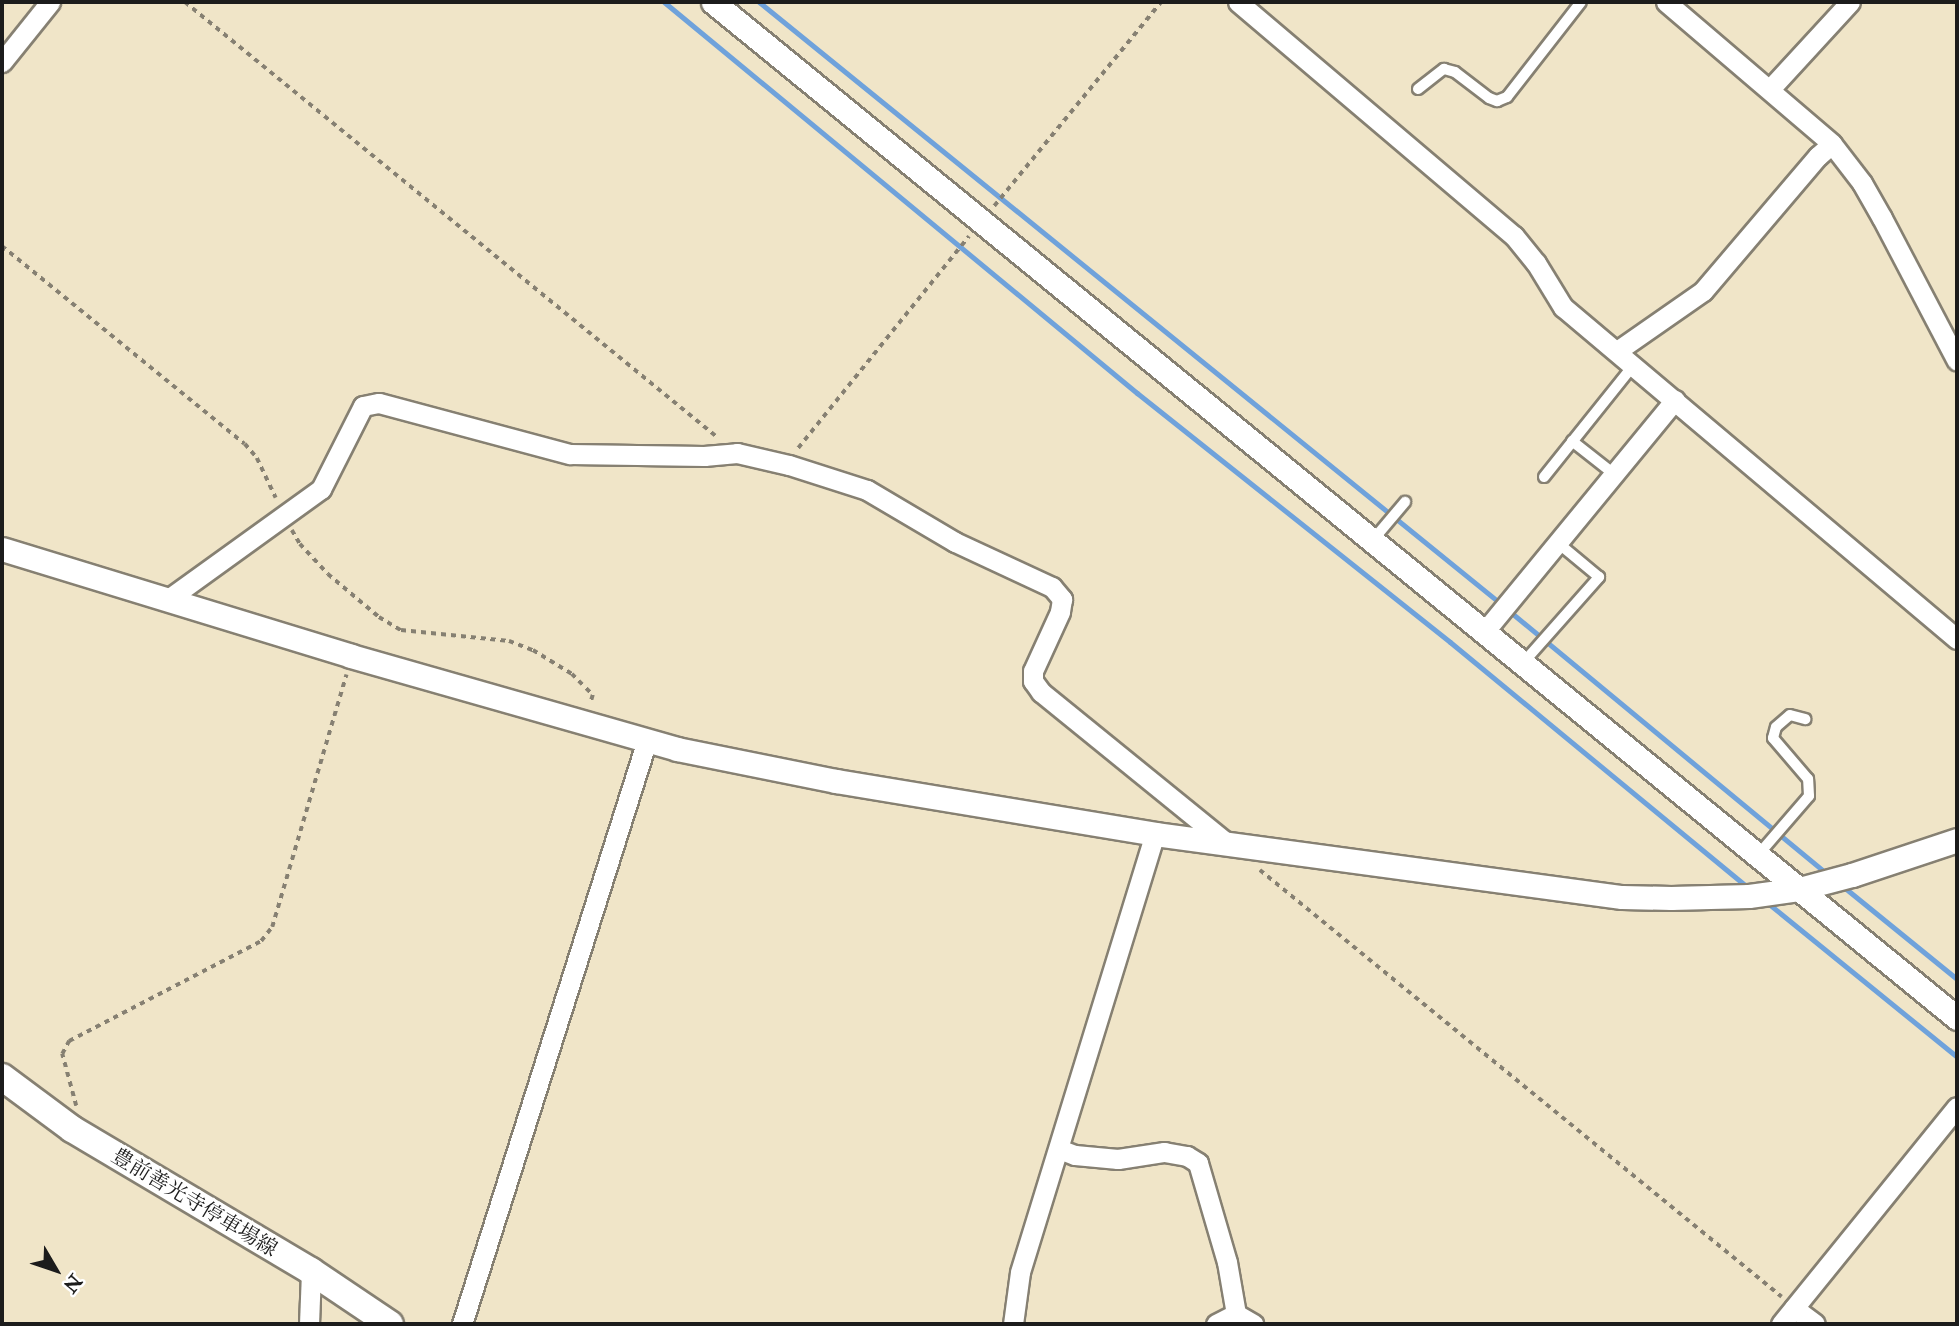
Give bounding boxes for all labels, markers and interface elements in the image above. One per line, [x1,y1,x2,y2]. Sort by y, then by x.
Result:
street label: 豊前善光寺停車場線 [107,1144,281,1262]
north arrow [21,1235,91,1305]
text: N [58,1269,87,1297]

